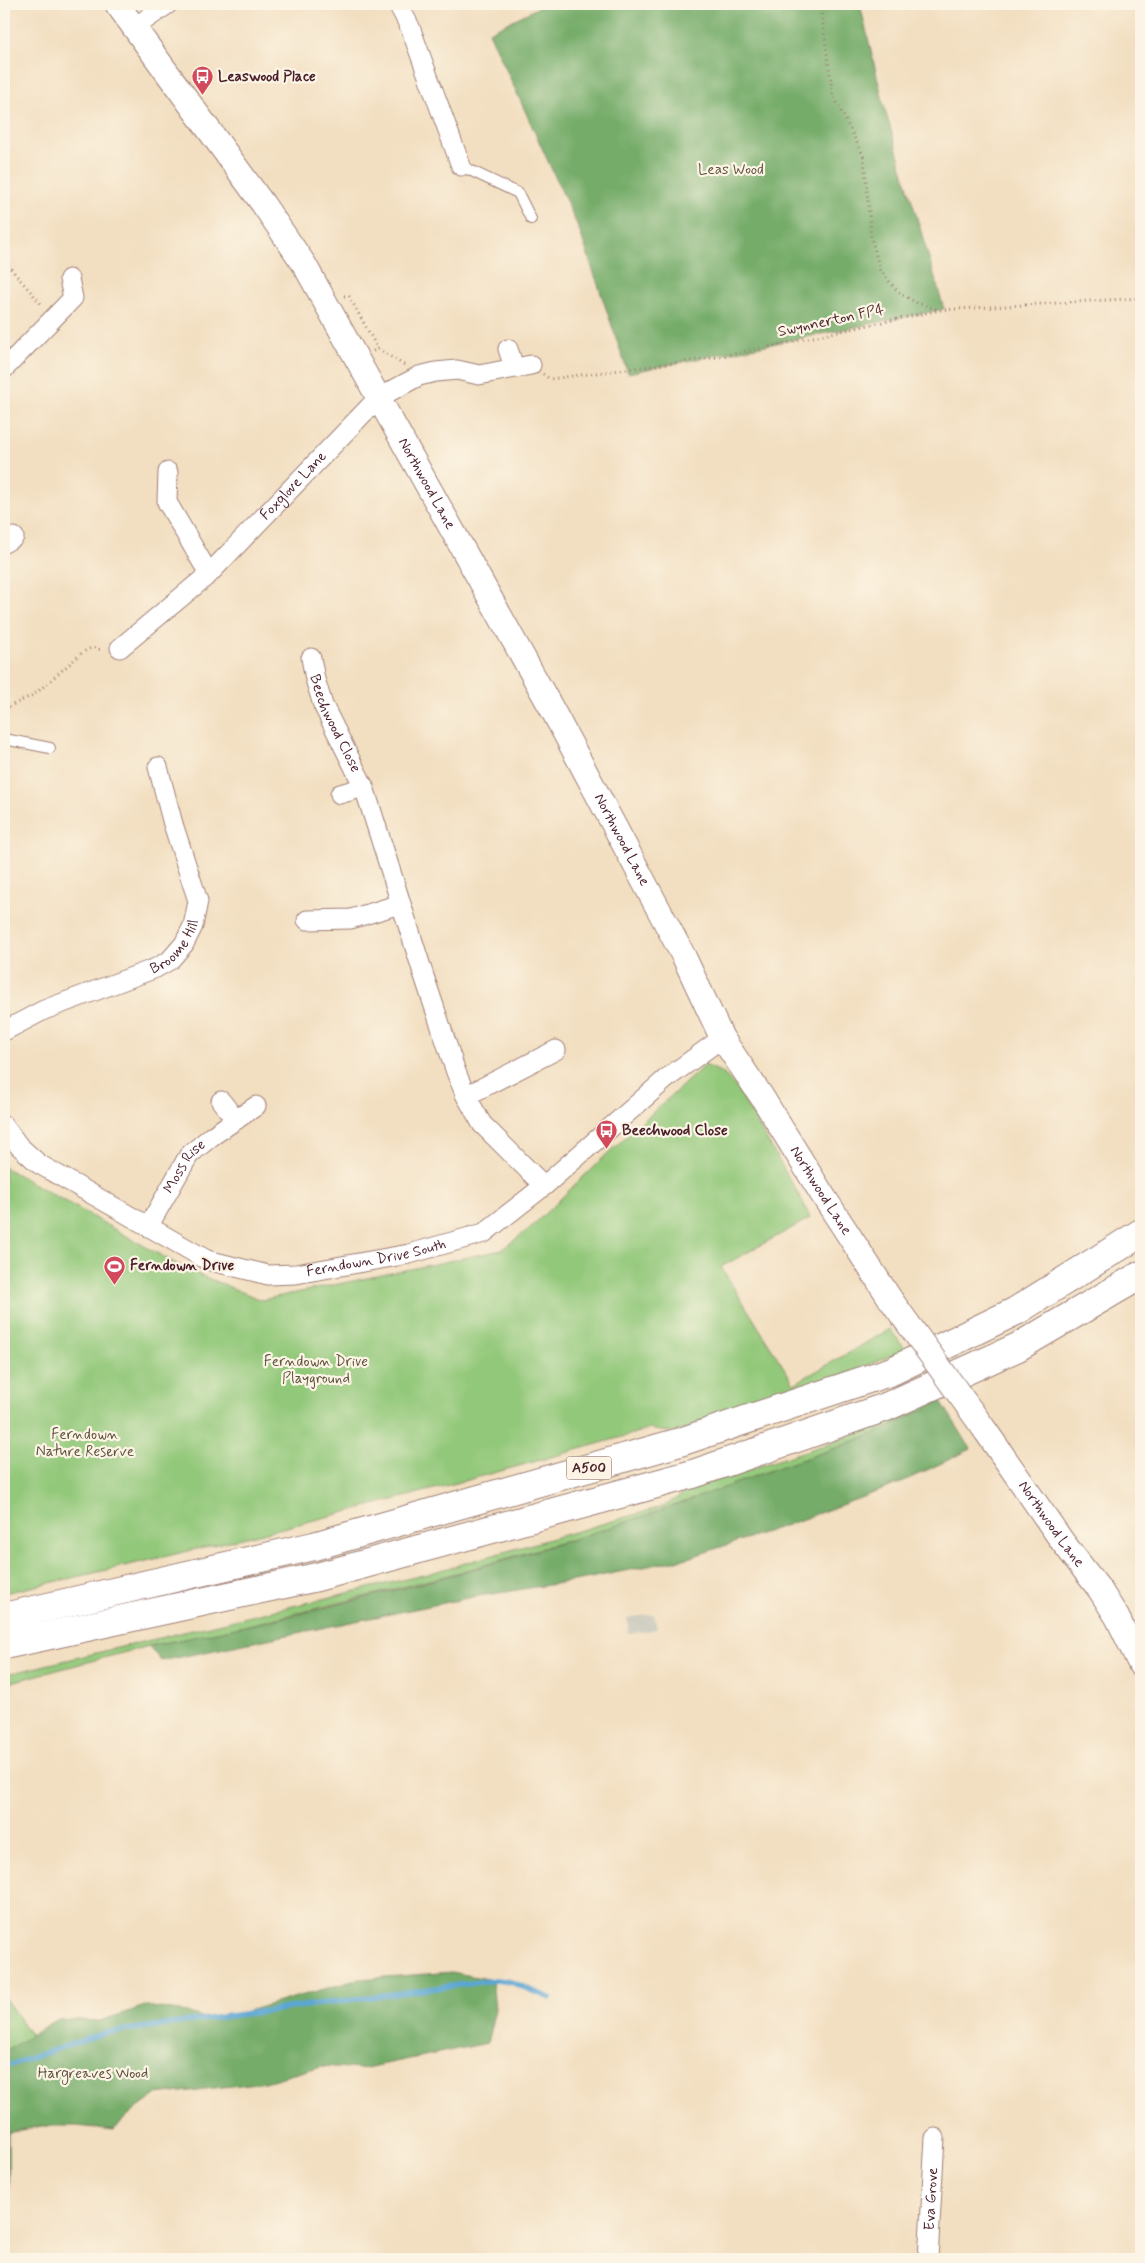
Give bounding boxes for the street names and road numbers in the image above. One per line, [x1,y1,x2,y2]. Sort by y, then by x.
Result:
street label: Swynnerton FP4 [776,300,886,342]
street label: Northwood Lane [393,435,460,533]
street label: Foxglove Lane [256,447,332,525]
street label: Beechwood Close [304,672,365,776]
street label: Northwood Lane [589,790,654,890]
street label: Broome Hill [147,918,204,979]
street label: Moss Rise [159,1135,210,1197]
street label: Northwood Lane [785,1142,856,1239]
street label: Ferndown Drive South [305,1234,448,1282]
road number: A500 [566,1456,612,1480]
street label: Northwood Lane [1013,1477,1089,1571]
street label: Eva Grove [920,2167,943,2231]

